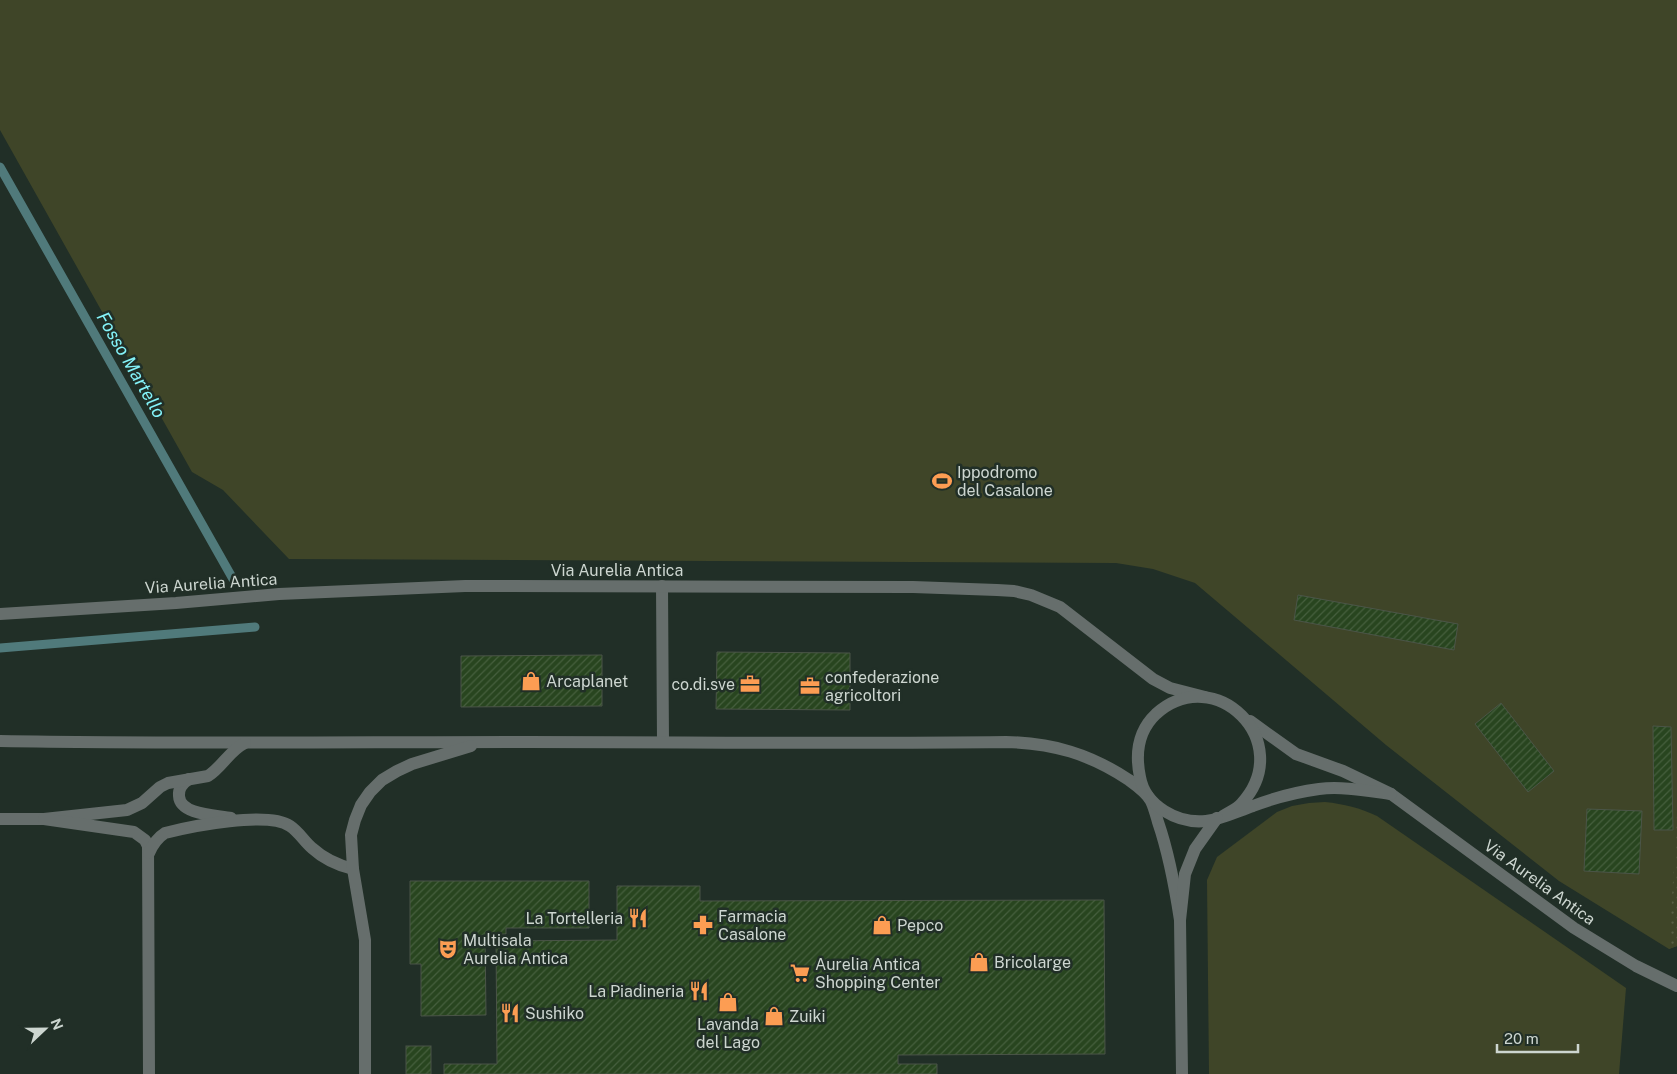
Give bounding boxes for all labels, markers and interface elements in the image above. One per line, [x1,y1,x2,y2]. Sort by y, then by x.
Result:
water label: Fosso Martello [93,308,170,422]
place label: Ippodromo del Casalone [957,463,1053,500]
sports icon: Ippodromo del Casalone [931,470,953,492]
street label: Via Aurelia Antica [551,561,683,580]
street label: Via Aurelia Antica [144,569,278,598]
place label: confederazione agricoltori [825,668,939,705]
shop icon: Arcaplanet [520,670,542,692]
place label: Arcaplanet [546,672,628,691]
office icon: co.di.sve [739,673,761,695]
place label: co.di.sve [671,675,735,694]
office icon: confederazione agricoltori [799,675,821,697]
street label: Via Aurelia Antica [1480,836,1599,929]
restaurant icon: La Tortelleria [627,907,649,929]
place label: Farmacia Casalone [718,907,787,944]
place label: La Tortelleria [526,909,623,928]
pharmacy icon: Farmacia Casalone [692,914,714,936]
shop icon: Pepco [871,914,893,936]
place label: Pepco [897,916,943,935]
place label: Multisala Aurelia Antica [463,931,568,968]
theatre icon: Multisala Aurelia Antica [437,938,459,960]
shop icon: Bricolarge [968,951,990,973]
place label: Bricolarge [994,953,1071,972]
place label: Aurelia Antica Shopping Center [815,955,940,992]
supermarket icon: Aurelia Antica Shopping Center [789,962,811,984]
restaurant icon: La Piadineria [688,980,710,1002]
place label: La Piadineria [588,982,684,1001]
shop icon: Lavanda del Lago [717,991,739,1013]
restaurant icon: Sushiko [499,1002,521,1024]
north arrow [20,1004,70,1054]
place label: Sushiko [525,1004,584,1023]
shop icon: Zuiki [763,1005,785,1027]
place label: Zuiki [789,1007,826,1026]
place label: Lavanda del Lago [696,1015,760,1052]
text: N [48,1016,67,1032]
scale bar [1497,1022,1578,1054]
text: 20 m [1504,1030,1539,1047]

